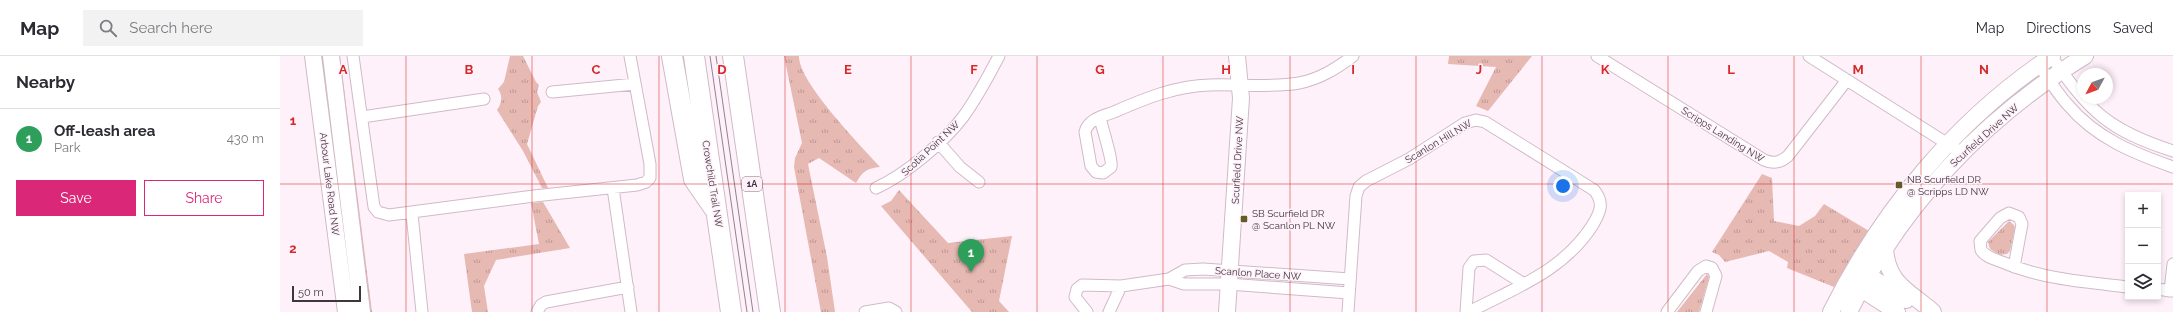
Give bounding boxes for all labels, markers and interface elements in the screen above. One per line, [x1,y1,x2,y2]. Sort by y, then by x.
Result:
search box [83,10,363,46]
text: Map [20,17,59,39]
icon: search [97,17,119,39]
text: Search here [129,19,213,37]
text: Map [1976,20,2004,36]
text: Directions [2026,20,2091,36]
text: Saved [2113,20,2153,36]
text: A [339,62,348,77]
text: B [465,62,474,77]
text: C [592,62,601,77]
text: D [717,62,727,77]
text: E [844,62,852,77]
text: F [970,62,978,77]
text: G [1095,62,1105,77]
text: H [1221,62,1231,77]
text: I [1351,62,1355,77]
text: J [1476,62,1482,77]
text: K [1601,62,1610,77]
text: L [1727,62,1735,77]
text: M [1852,62,1864,77]
text: N [1979,62,1989,77]
north arrow [2077,68,2113,104]
text: Nearby [16,72,75,92]
street label: Scurfield Drive NW [1948,101,2021,169]
street label: Scripps Landing NW [1679,105,1766,165]
text: 1 [290,113,297,128]
street label: Scurfield Drive NW [1230,115,1245,204]
street label: Scanlon Hill NW [1403,117,1474,166]
street label: Scotia Point NW [899,118,962,178]
text: Off-leash area [54,122,155,140]
text: 1 [26,131,32,146]
text: 430 m [227,131,264,146]
street label: Arbour Lake Road NW [318,132,341,237]
text: Park [54,140,81,155]
street label: Crowchild Trail NW [700,140,725,229]
place label: NB Scurfield DR @ Scripps LD NW [1907,174,1989,197]
your location [1553,176,1573,196]
road number: 1A [742,177,762,191]
button: Save [16,180,136,216]
button: Share [144,180,264,216]
marker: NB Scurfield DR @ Scripps LD NW [1894,180,1904,190]
map controls [2125,192,2161,300]
button: + [2125,192,2161,228]
place label: SB Scurfield DR @ Scanlon PL NW [1252,208,1336,231]
marker: SB Scurfield DR @ Scanlon PL NW [1239,214,1249,224]
button: − [2125,228,2161,264]
pin: 1 [958,239,984,272]
text: 2 [289,241,297,256]
button: layers [2125,264,2161,300]
street label: Scanlon Place NW [1215,265,1302,282]
scale bar [292,284,361,303]
text: 50 m [298,286,324,299]

